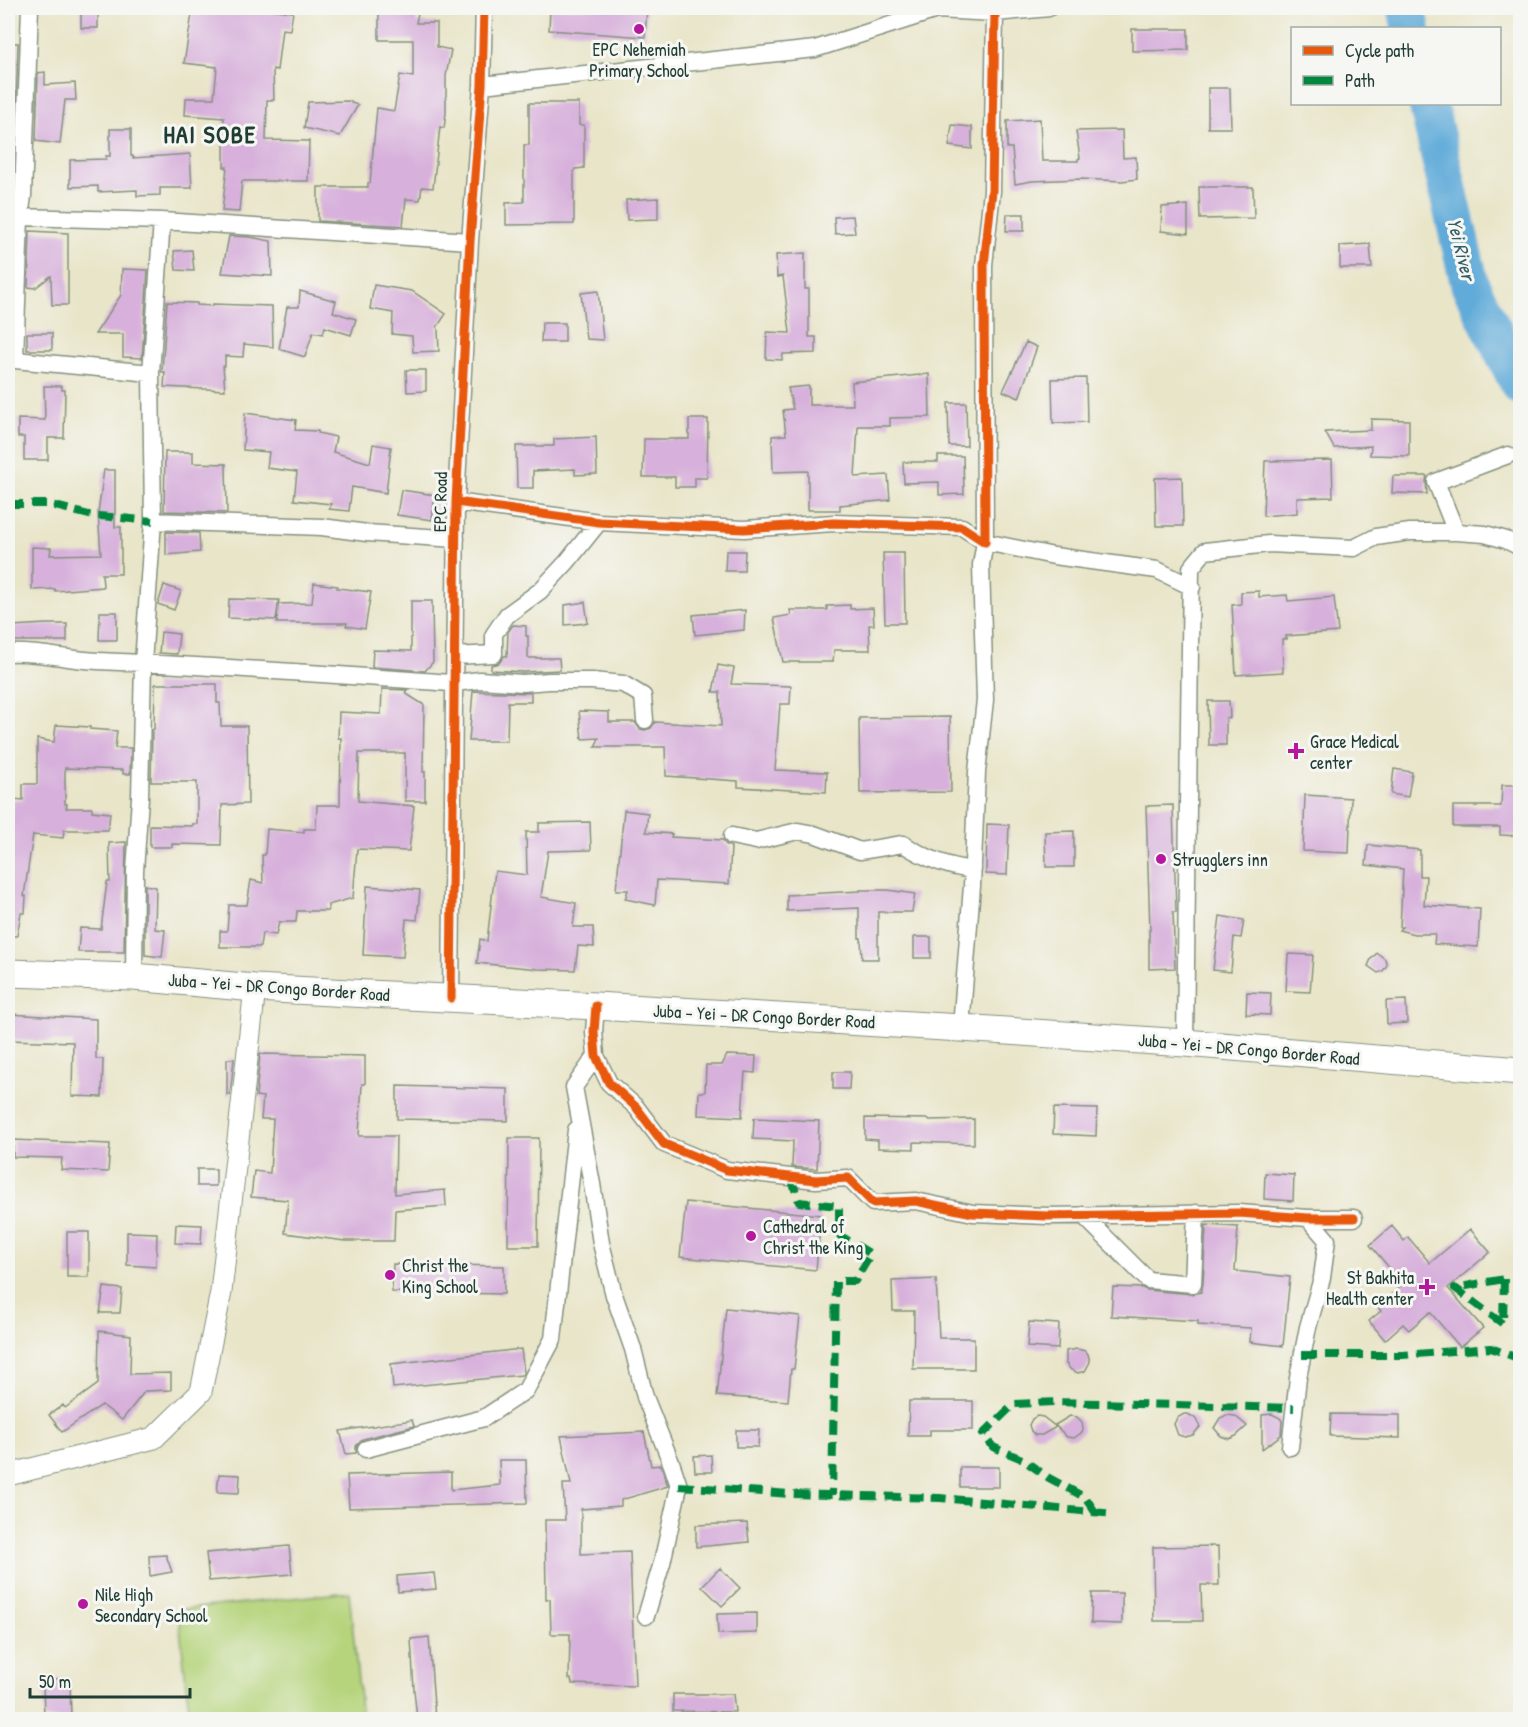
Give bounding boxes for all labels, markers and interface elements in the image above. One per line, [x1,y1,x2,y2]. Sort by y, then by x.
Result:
marker: EPC Nehemiah Primary School [632,22,646,36]
legend [1291,27,1501,105]
place label: EPC Nehemiah Primary School [589,37,689,83]
text: Cycle path [1345,38,1415,63]
text: Path [1345,68,1375,93]
district label: HAI SOBE [163,118,257,150]
water label: Yei River [1441,215,1483,285]
street label: EPC Road [427,472,453,532]
place label: Grace Medical center [1310,729,1399,775]
marker: Grace Medical center [1287,742,1305,760]
place label: Strugglers inn [1173,847,1268,872]
marker: Strugglers inn [1154,852,1168,866]
street label: Juba - Yei - DR Congo Border Road [167,967,391,1007]
street label: Juba - Yei - DR Congo Border Road [652,998,876,1034]
street label: Juba - Yei - DR Congo Border Road [1137,1027,1361,1071]
place label: Cathedral of Christ the King [763,1214,863,1260]
marker: Cathedral of Christ the King [744,1229,758,1243]
place label: Christ the King School [402,1253,478,1299]
place label: St Bakhita Health center [1326,1265,1414,1311]
marker: Christ the King School [383,1268,397,1282]
marker: St Bakhita Health center [1418,1278,1436,1296]
place label: Nile High Secondary School [95,1582,208,1628]
marker: Nile High Secondary School [76,1597,90,1611]
scale bar [30,1661,190,1699]
text: 50 m [39,1669,71,1694]

